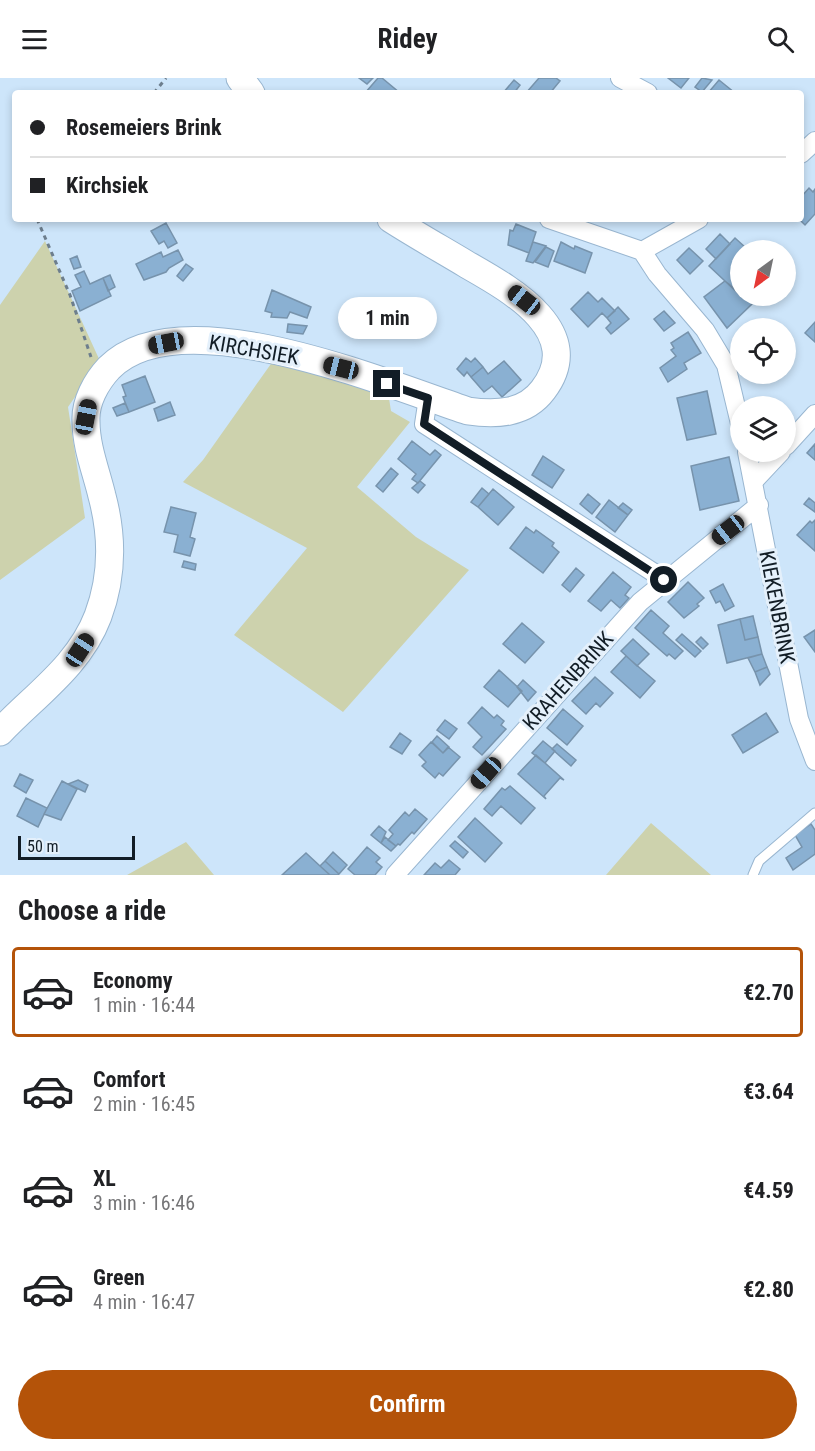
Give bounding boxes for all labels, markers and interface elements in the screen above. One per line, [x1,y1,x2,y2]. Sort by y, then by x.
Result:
icon: menu [18,23,51,56]
text: Ridey [378,23,437,55]
icon: search [764,23,797,56]
text: Rosemeiers Brink [66,115,221,140]
text: Kirchsiek [66,173,148,198]
north arrow [730,240,796,306]
map controls [730,240,796,462]
car [504,282,544,318]
callout: 1 min [338,297,436,339]
text: 1 min [365,306,410,330]
button: locate [730,318,796,384]
street label: KIRCHSIEK [207,330,301,370]
car [147,331,185,355]
car [321,355,361,381]
route end [373,370,400,397]
button: layers [730,396,796,462]
car [74,398,98,436]
car [708,512,748,548]
street label: KIEKENBRINK [754,549,800,666]
route start [650,566,677,593]
street label: KRAHENBRINK [518,627,619,735]
car [63,630,97,670]
car [467,754,505,792]
scale bar [18,833,135,860]
text: 50 m [27,837,59,856]
text: Choose a ride [18,895,166,927]
icon: car [21,965,75,1019]
text: Economy [93,968,173,993]
text: €2.70 [743,980,794,1005]
text: 1 min · 16:44 [93,993,195,1017]
icon: car [21,1064,75,1118]
text: Comfort [93,1067,166,1092]
text: €3.64 [743,1079,794,1104]
text: 2 min · 16:45 [93,1092,195,1116]
icon: car [21,1163,75,1217]
text: XL [93,1166,116,1191]
text: €4.59 [743,1178,794,1203]
text: 3 min · 16:46 [93,1191,195,1215]
icon: car [21,1262,75,1316]
text: Green [93,1265,145,1290]
text: €2.80 [743,1277,794,1302]
text: 4 min · 16:47 [93,1290,195,1314]
button: Confirm [18,1370,797,1439]

